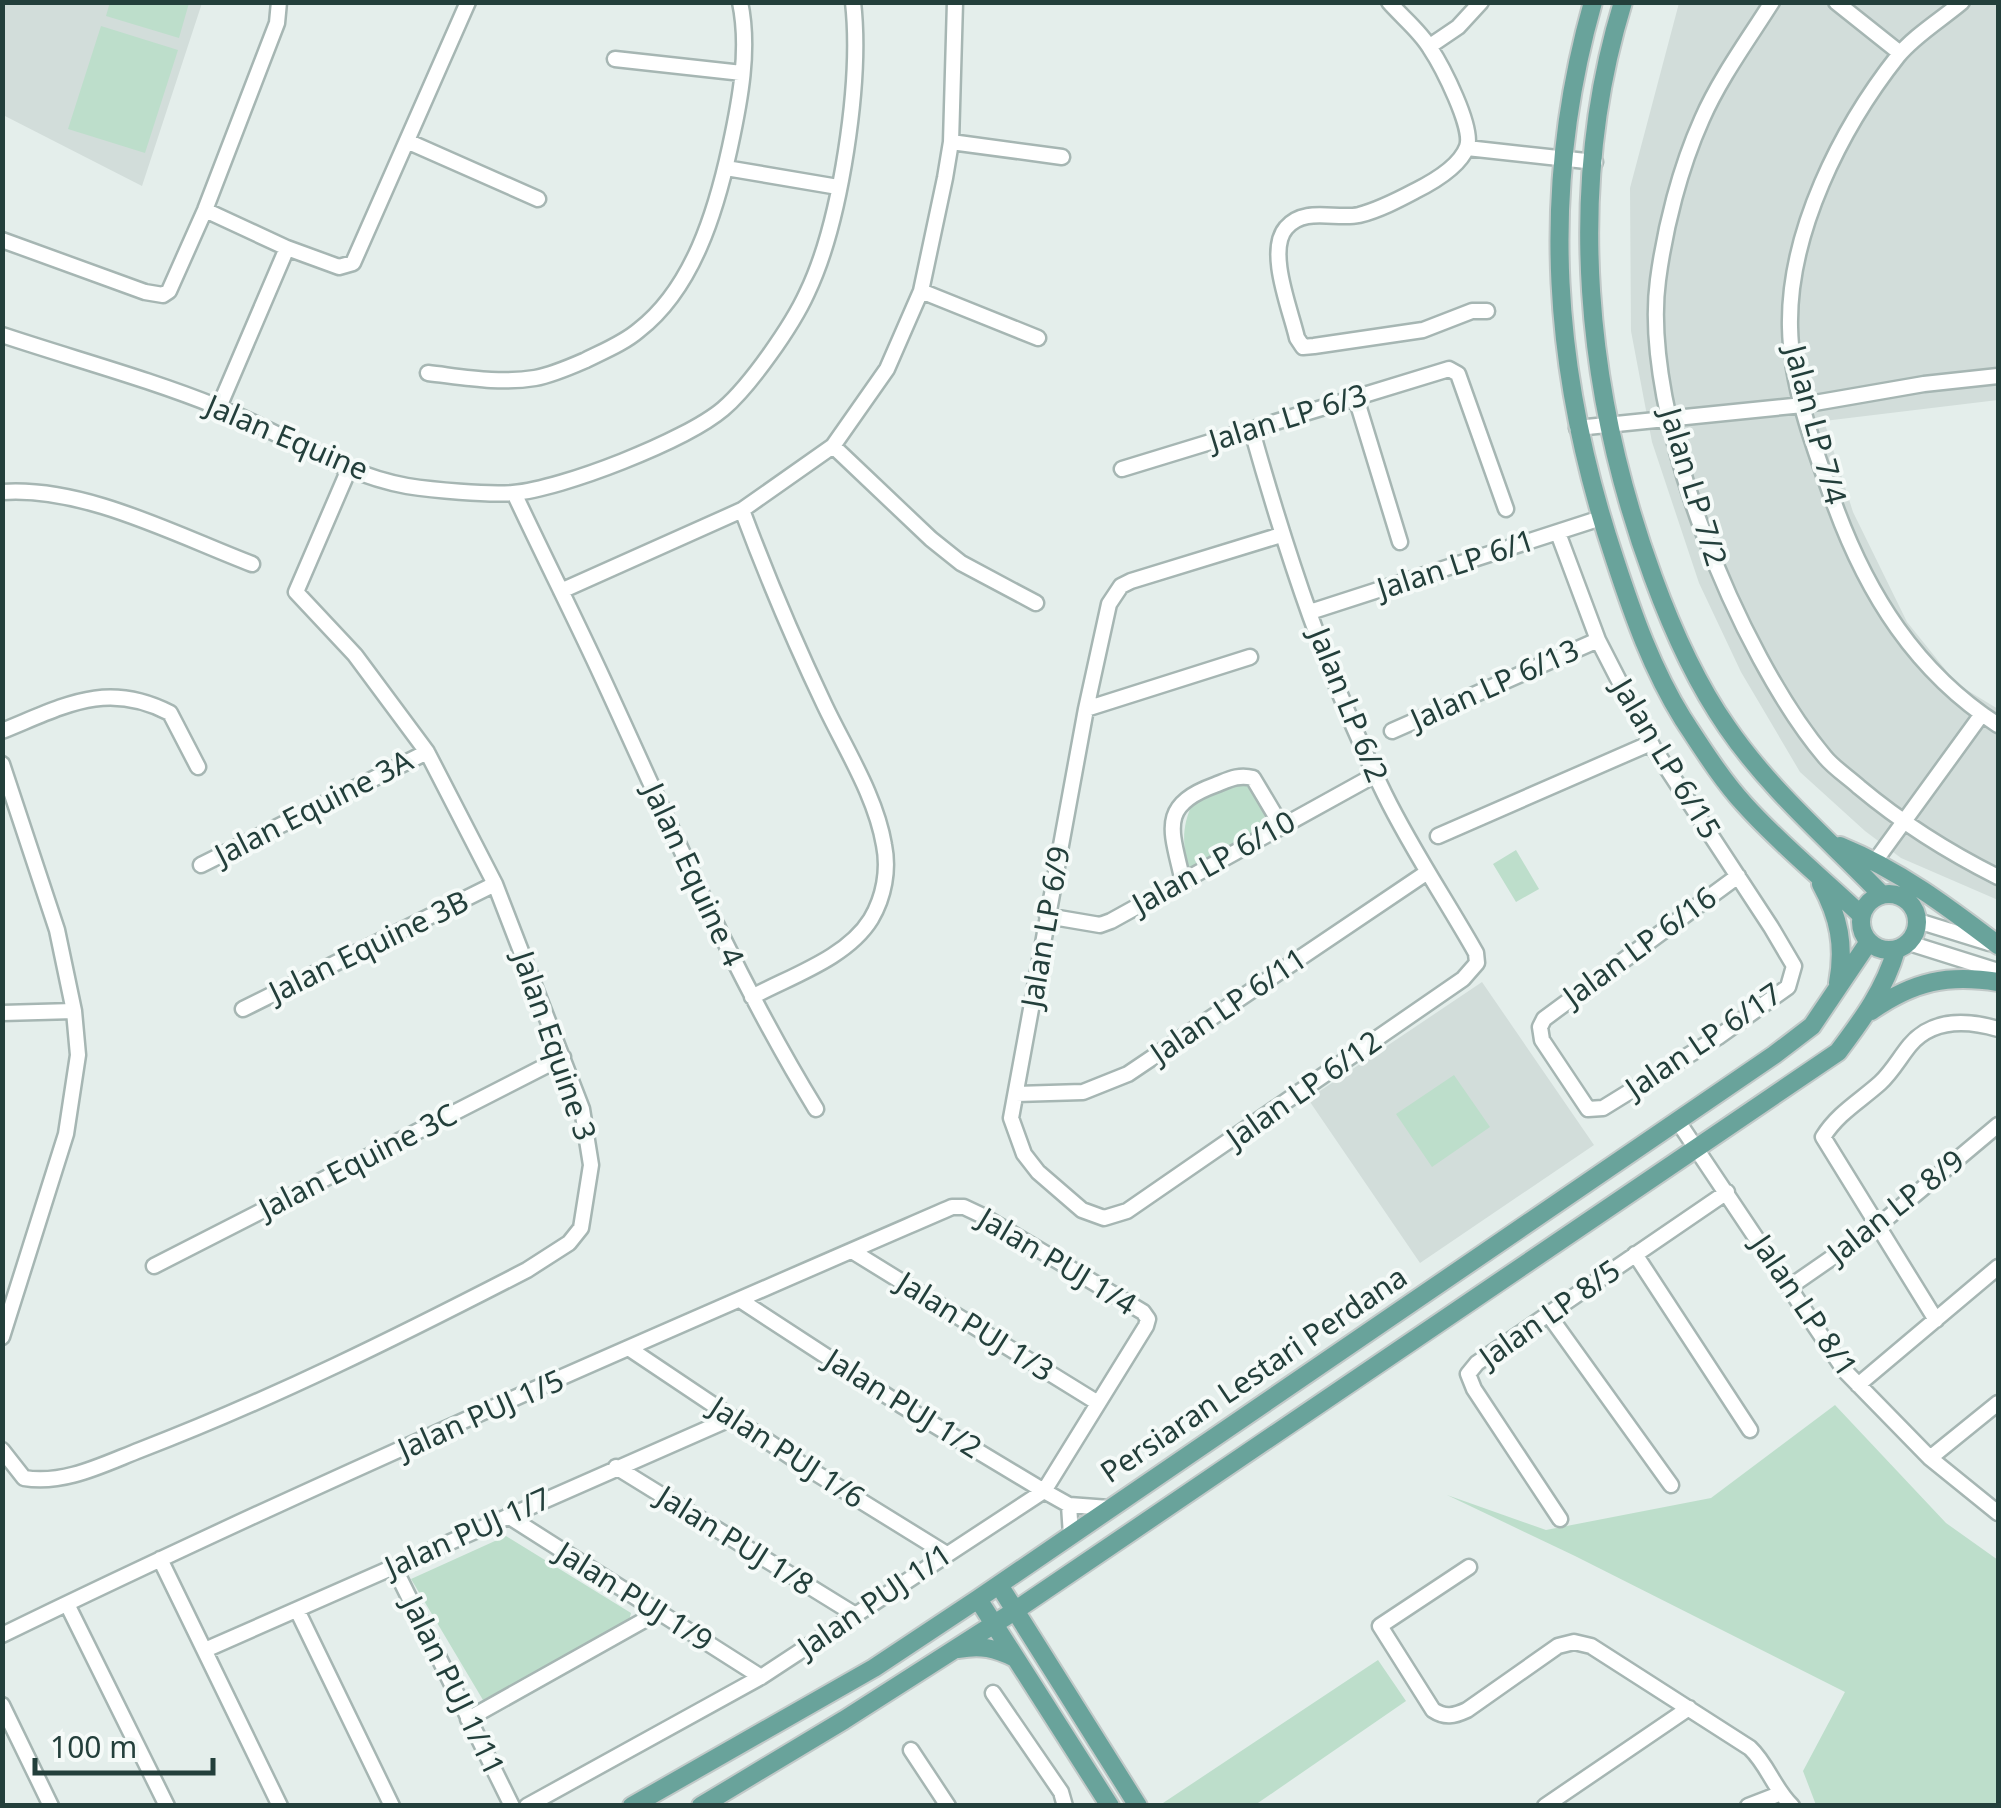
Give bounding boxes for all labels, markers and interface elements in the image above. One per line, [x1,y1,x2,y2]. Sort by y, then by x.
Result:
street label: Jalan LP 7/4 [1775,338,1857,509]
street label: Jalan LP 6/3 [1201,373,1372,461]
street label: Jalan Equine [197,383,375,489]
street label: Jalan LP 7/2 [1650,400,1738,571]
street label: Jalan LP 6/1 [1369,519,1539,609]
street label: Jalan LP 6/2 [1299,618,1399,788]
street label: Jalan LP 6/13 [1401,628,1585,740]
street label: Jalan LP 6/15 [1602,668,1731,846]
street label: Jalan Equine 3A [205,739,420,876]
street label: Jalan Equine 4 [633,773,755,973]
street label: Jalan LP 6/10 [1122,800,1302,925]
street label: Jalan LP 6/9 [1010,843,1079,1014]
street label: Jalan LP 6/16 [1552,876,1724,1017]
street label: Jalan Equine 3B [259,880,475,1013]
street label: Jalan LP 6/11 [1139,937,1314,1074]
street label: Jalan Equine 3 [503,943,607,1146]
street label: Jalan LP 6/17 [1614,972,1789,1109]
street label: Jalan LP 6/12 [1215,1020,1389,1159]
street label: Jalan Equine 3C [249,1093,463,1229]
street label: Jalan LP 8/9 [1816,1139,1972,1274]
street label: Jalan PUJ 1/4 [969,1196,1144,1324]
street label: Jalan LP 8/1 [1741,1224,1868,1384]
street label: Jalan LP 8/5 [1468,1249,1628,1378]
street label: Persiaran Lestari Perdana [1092,1256,1414,1492]
street label: Jalan PUJ 1/3 [887,1260,1062,1390]
street label: Jalan PUJ 1/2 [815,1337,990,1467]
street label: Jalan PUJ 1/5 [388,1359,570,1470]
street label: Jalan PUJ 1/6 [700,1385,873,1517]
street label: Jalan PUJ 1/8 [647,1474,822,1604]
street label: Jalan PUJ 1/7 [375,1477,557,1588]
street label: Jalan PUJ 1/9 [546,1530,721,1660]
street label: Jalan PUJ 1/1 [787,1533,959,1668]
street label: Jalan PUJ 1/11 [392,1586,515,1782]
scale bar [35,1713,212,1775]
text: 100 m [50,1726,137,1767]

